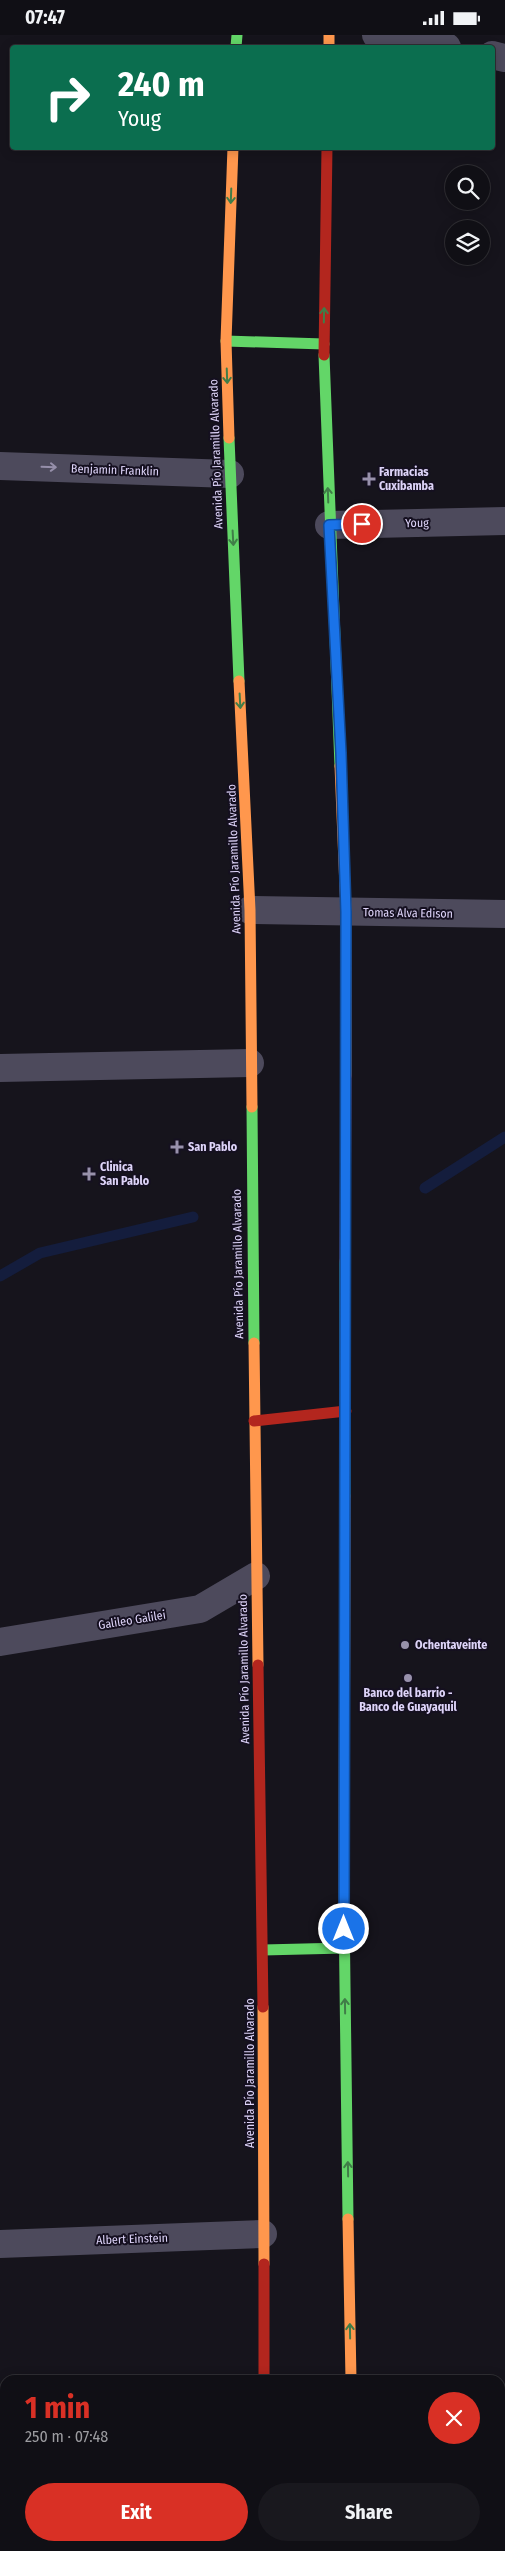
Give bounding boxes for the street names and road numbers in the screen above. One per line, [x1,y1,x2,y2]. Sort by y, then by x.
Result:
street label: Avenida Pío Jaramillo Alvarado [206,379,226,529]
street label: Benjamin Franklin [71,461,159,479]
street label: Youg [405,516,429,530]
street label: Avenida Pío Jaramillo Alvarado [224,784,244,934]
street label: Tomas Alva Edison [363,905,453,921]
street label: Avenida Pío Jaramillo Alvarado [230,1189,246,1339]
street label: Avenida Pío Jaramillo Alvarado [236,1594,252,1744]
street label: Galileo Galilei [97,1608,167,1632]
street label: Avenida Pío Jaramillo Alvarado [243,1998,257,2148]
street label: Albert Einstein [96,2231,168,2247]

